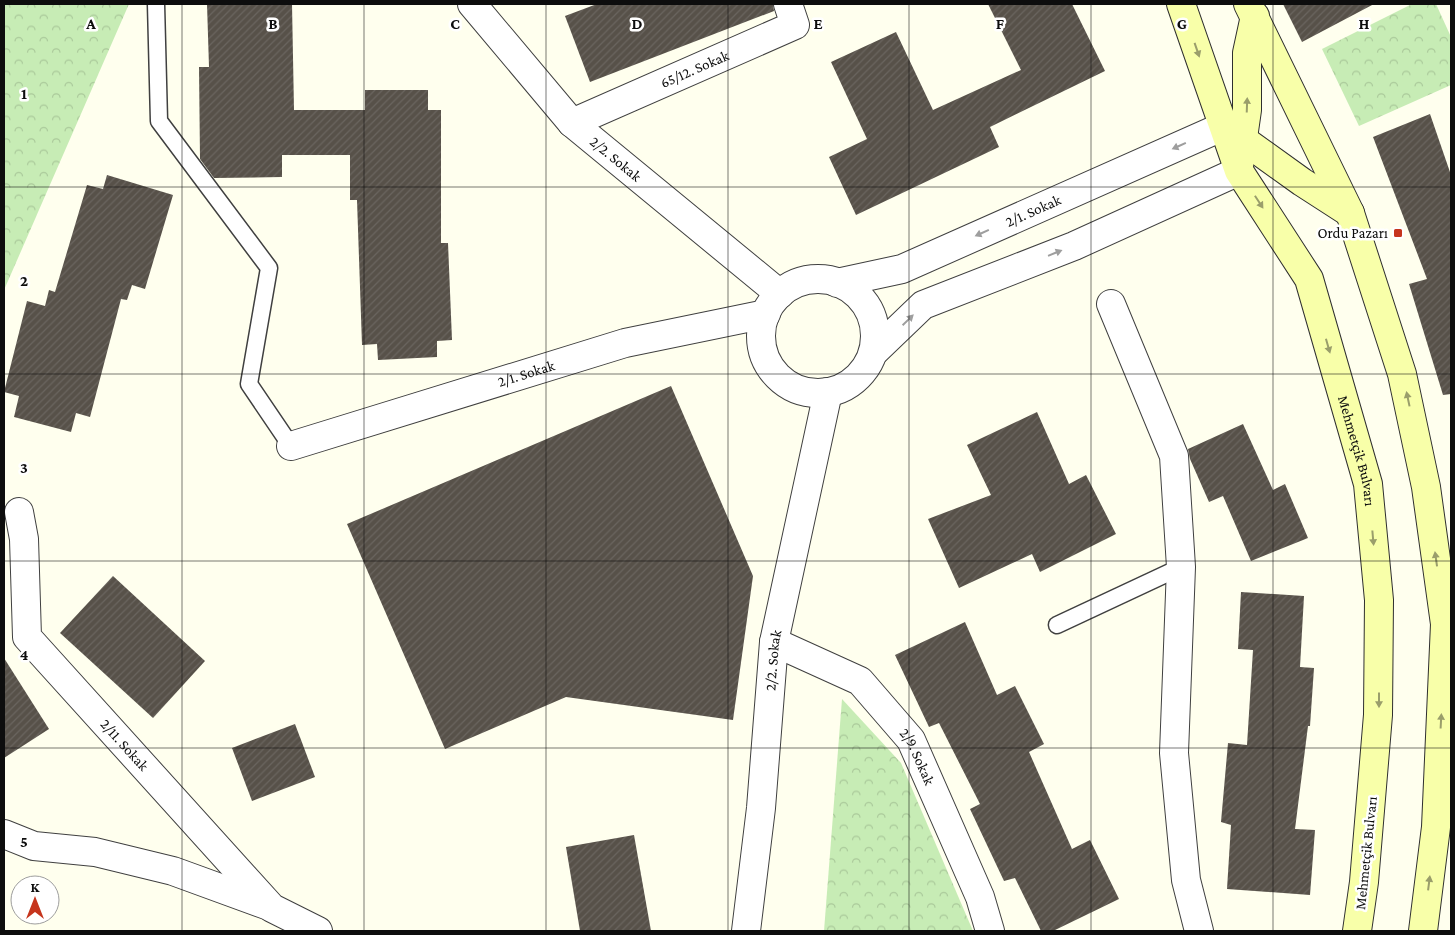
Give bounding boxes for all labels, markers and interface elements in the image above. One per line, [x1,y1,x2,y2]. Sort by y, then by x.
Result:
text: A [85,15,96,32]
text: B [268,15,278,32]
text: C [450,15,460,32]
text: D [631,15,643,32]
text: E [813,15,823,32]
text: F [996,15,1005,32]
text: G [1177,15,1187,32]
text: H [1359,15,1370,32]
one-way arrow [1193,43,1201,58]
street label: 65/12. Sokak [658,47,732,91]
text: 1 [21,85,27,102]
one-way arrow [1243,97,1251,113]
street label: 2/2. Sokak [587,133,645,185]
one-way arrow [1172,142,1186,150]
street label: 2/1. Sokak [1003,191,1064,230]
one-way arrow [1254,195,1263,208]
place label: Ordu Pazarı [1317,225,1388,241]
marker: Ordu Pazarı [1392,227,1404,239]
one-way arrow [975,230,989,238]
one-way arrow [1047,249,1062,256]
text: 2 [20,272,28,289]
one-way arrow [901,314,913,326]
one-way arrow [1325,339,1333,354]
street label: 2/1. Sokak [496,357,557,390]
one-way arrow [1403,391,1411,407]
street label: Mehmetçik Bulvarı [1335,394,1378,507]
text: 3 [20,459,28,476]
one-way arrow [1369,530,1377,546]
one-way arrow [1432,551,1440,567]
street label: 2/2. Sokak [762,628,785,692]
text: 4 [20,646,29,663]
one-way arrow [1375,692,1383,708]
one-way arrow [1437,713,1445,729]
street label: 2/11. Sokak [97,716,152,775]
street label: 2/9. Sokak [896,725,938,788]
street label: Mehmetçik Bulvarı [1352,795,1381,911]
text: 5 [20,833,28,850]
north arrow [10,875,60,925]
one-way arrow [1425,875,1433,891]
text: K [31,879,41,895]

